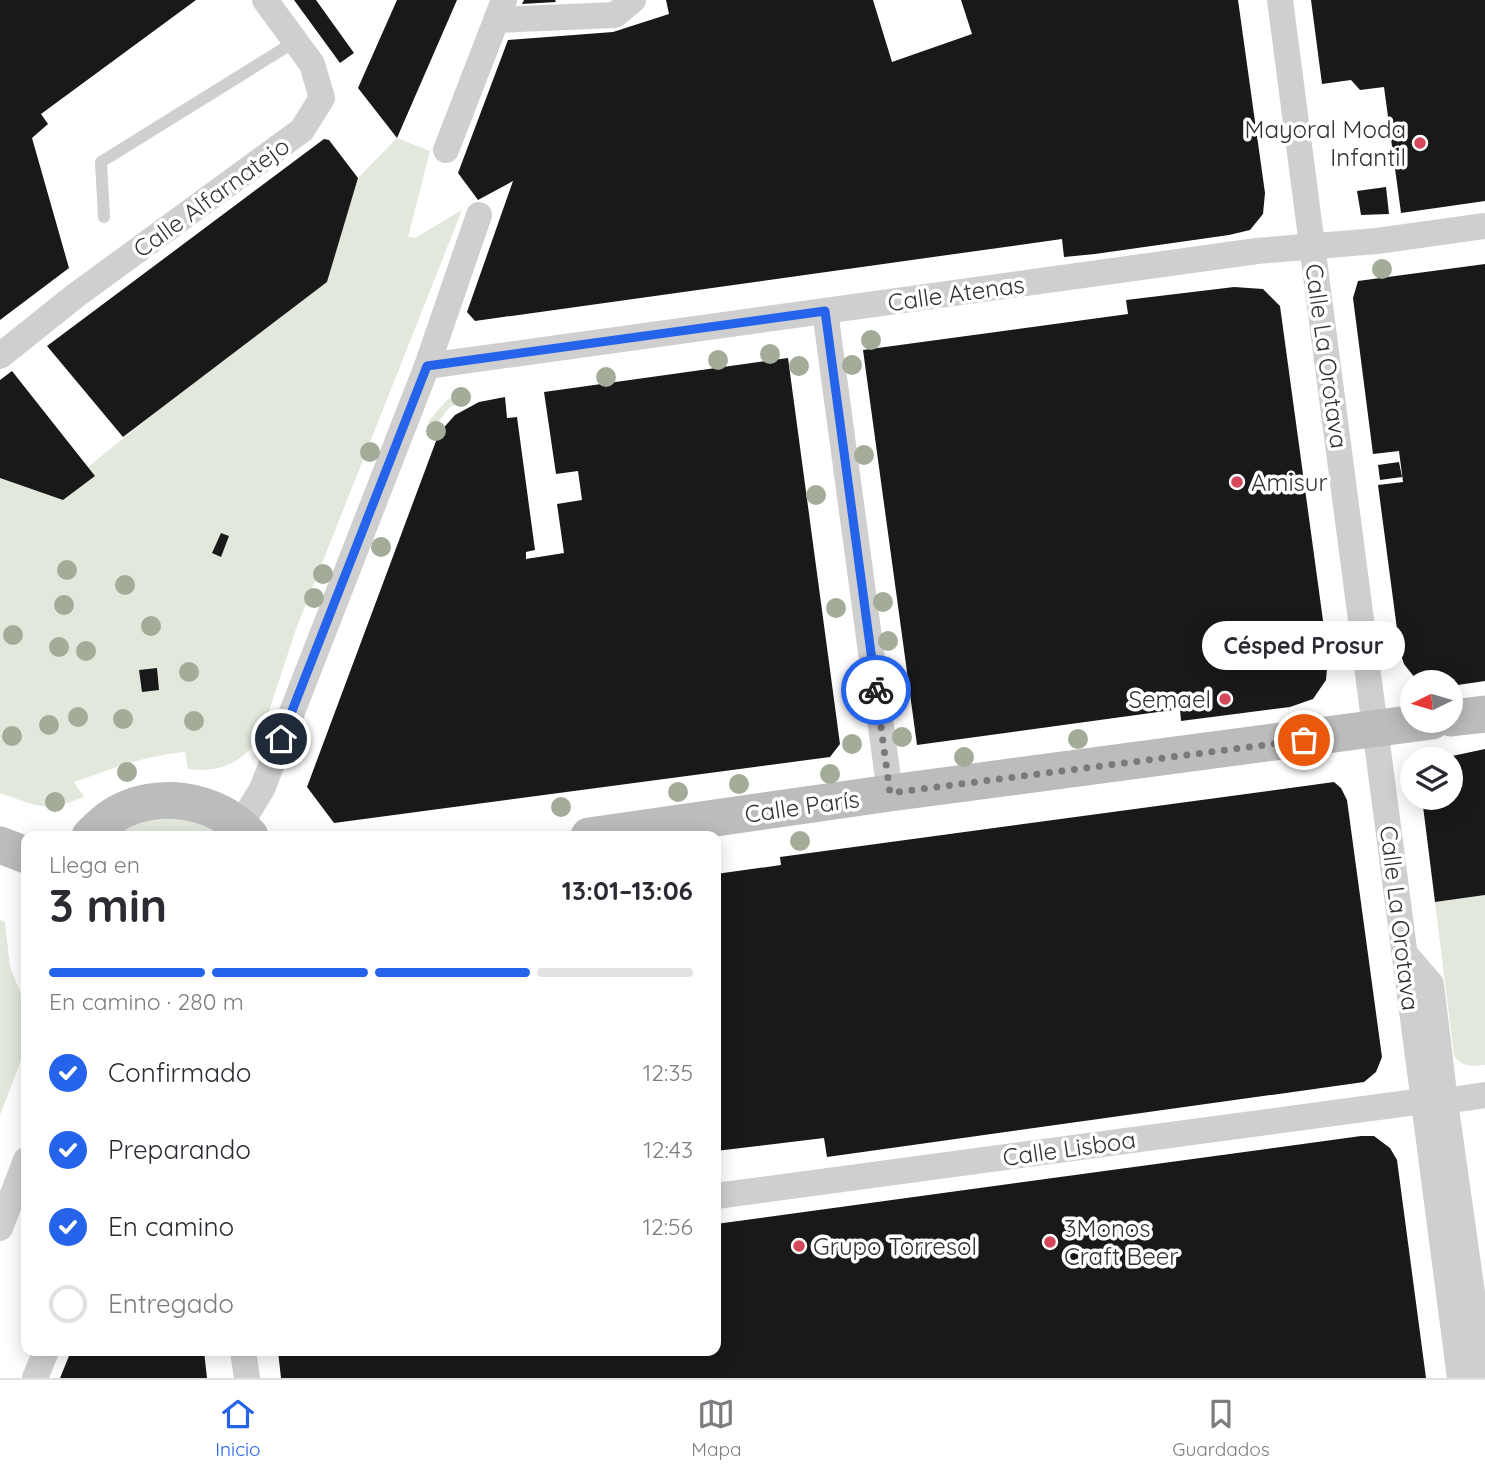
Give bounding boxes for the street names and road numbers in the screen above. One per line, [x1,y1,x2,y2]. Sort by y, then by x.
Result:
street label: Calle Alfarnatejo [127,130,295,264]
street label: Calle La Orotava [1299,262,1355,450]
street label: Calle Atenas [886,269,1026,317]
street label: Calle París [743,783,861,829]
street label: Calle La Orotava [1374,824,1426,1012]
street label: Calle Lisboa [1001,1124,1137,1172]

